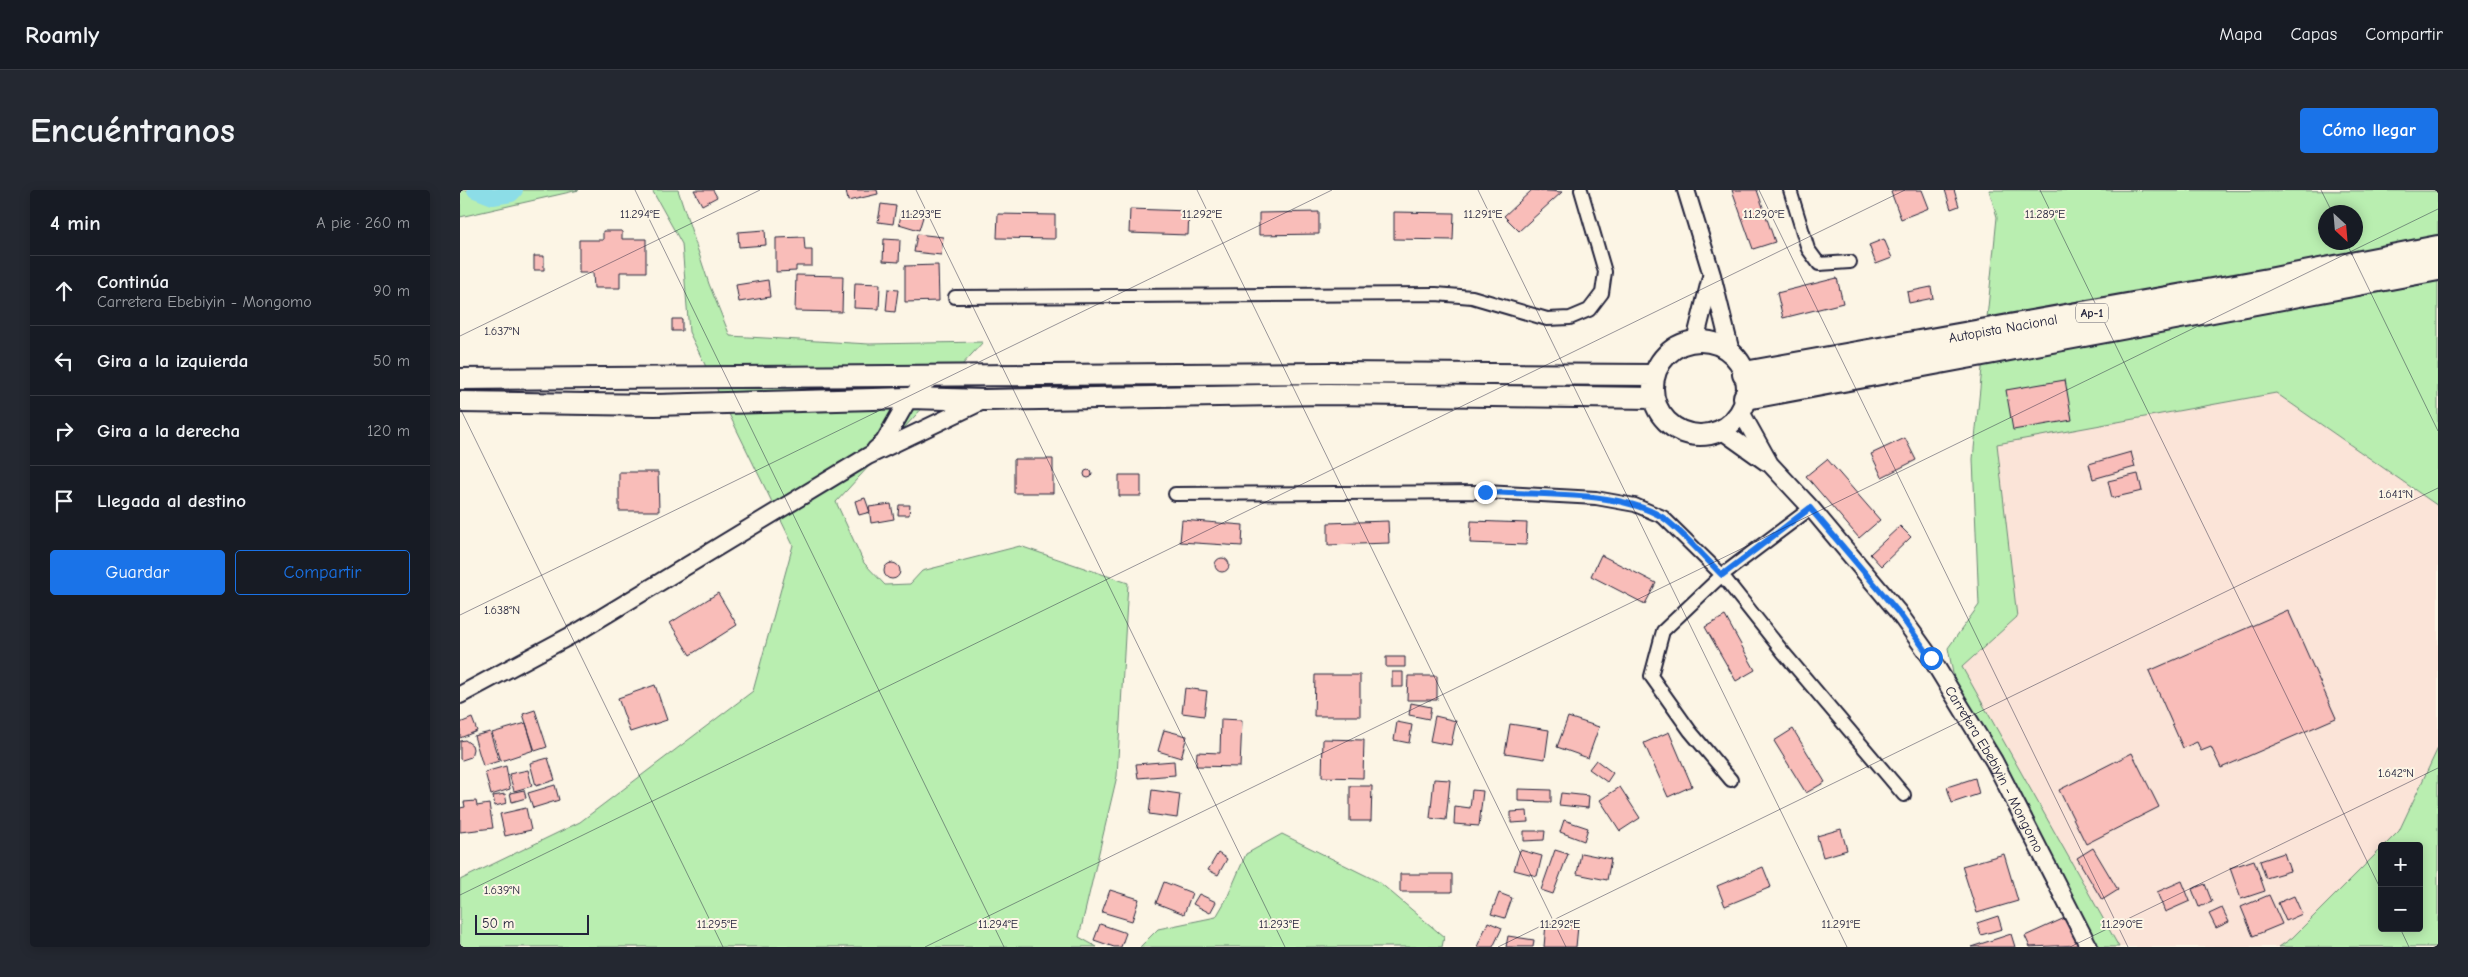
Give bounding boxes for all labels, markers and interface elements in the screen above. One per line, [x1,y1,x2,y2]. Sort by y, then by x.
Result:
text: Roamly [25,21,99,49]
text: Mapa [2219,24,2262,45]
text: Capas [2290,24,2337,45]
text: Compartir [2365,24,2443,45]
button: Cómo llegar [2300,108,2438,153]
text: Encuéntranos [30,110,235,151]
north arrow [2318,205,2363,250]
text: 11.294°E [620,207,660,221]
text: 11.293°E [901,207,941,221]
text: 11.292°E [1182,207,1222,221]
text: 11.291°E [1464,207,1502,221]
text: 11.290°E [1743,207,1785,221]
text: 11.289°E [2025,207,2065,221]
text: 4 min [50,211,101,235]
text: A pie · 260 m [316,214,410,232]
text: Continúa [97,271,169,293]
icon: ahead [50,277,78,305]
text: 90 m [373,282,410,300]
text: Carretera Ebebiyin - Mongomo [97,293,312,311]
road number: Ap-1 [2076,304,2108,322]
street label: Autopista Nacional [1947,311,2059,347]
text: 1.637°N [484,324,520,338]
icon: left [50,347,78,375]
text: Gira a la izquierda [97,350,248,372]
text: 50 m [373,352,410,370]
icon: right [50,417,78,445]
text: Gira a la derecha [97,420,240,442]
text: 120 m [367,422,410,440]
route end [1474,481,1497,504]
icon: arrive [50,487,78,515]
text: 1.641°N [2379,487,2413,501]
text: Llegada al destino [97,490,246,512]
button: Guardar [50,550,225,595]
button: Compartir [235,550,410,595]
text: 1.638°N [484,603,520,617]
route start [1920,647,1943,670]
street label: Carretera Ebebiyin - Mongomo [1941,683,2047,855]
text: 1.642°N [2378,766,2414,780]
map controls [2378,842,2423,932]
button: + [2378,842,2423,887]
text: 1.639°N [484,883,520,897]
button: − [2378,887,2423,932]
scale bar [475,912,589,935]
text: 50 m [482,915,514,932]
text: 11.295°E [697,917,737,931]
text: 11.294°E [978,917,1018,931]
text: 11.293°E [1259,917,1299,931]
text: 11.292°E [1540,917,1580,931]
text: 11.291°E [1822,917,1860,931]
text: 11.290°E [2101,917,2143,931]

